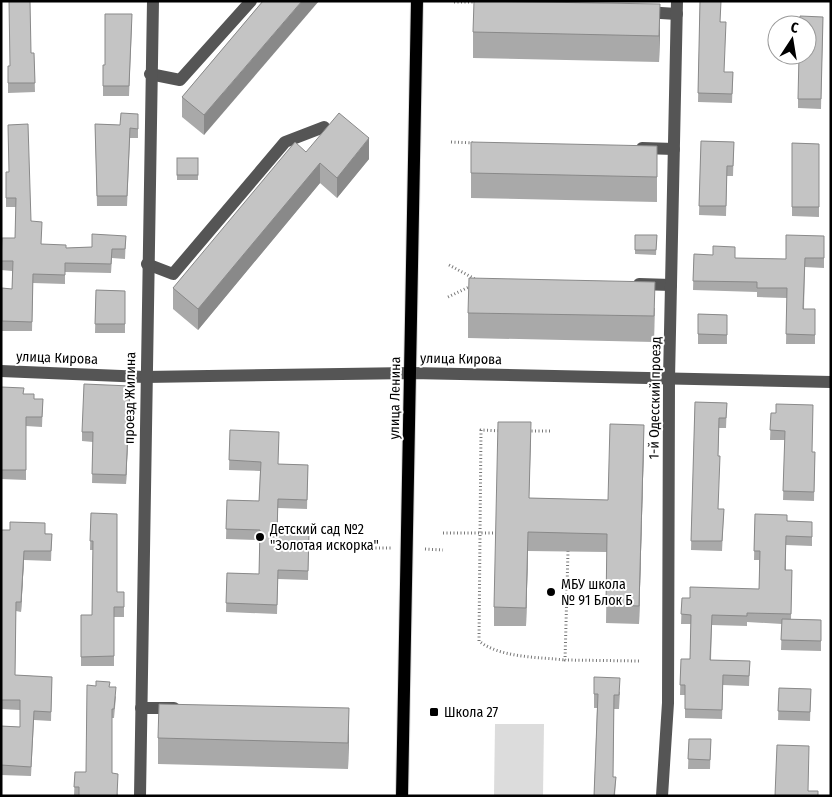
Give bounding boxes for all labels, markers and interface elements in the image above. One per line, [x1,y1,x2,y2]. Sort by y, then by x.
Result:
north arrow [767,15,817,65]
text: С [789,19,801,37]
street label: 1-й Одесский проезд [645,337,665,459]
street label: улица Кирова [16,348,98,368]
street label: улица Кирова [420,350,502,368]
street label: проезд Жилина [121,352,139,444]
street label: улица Ленина [386,356,404,440]
place label: Детский сад №2 "Золотая искорка" [269,521,379,554]
marker: Детский сад №2 "Золотая искорка" [254,531,266,543]
place label: МБУ школа № 91 Блок Б [561,576,633,609]
marker: МБУ школа № 91 Блок Б [545,586,557,598]
place label: Школа 27 [444,704,499,721]
marker: Школа 27 [428,706,440,718]

